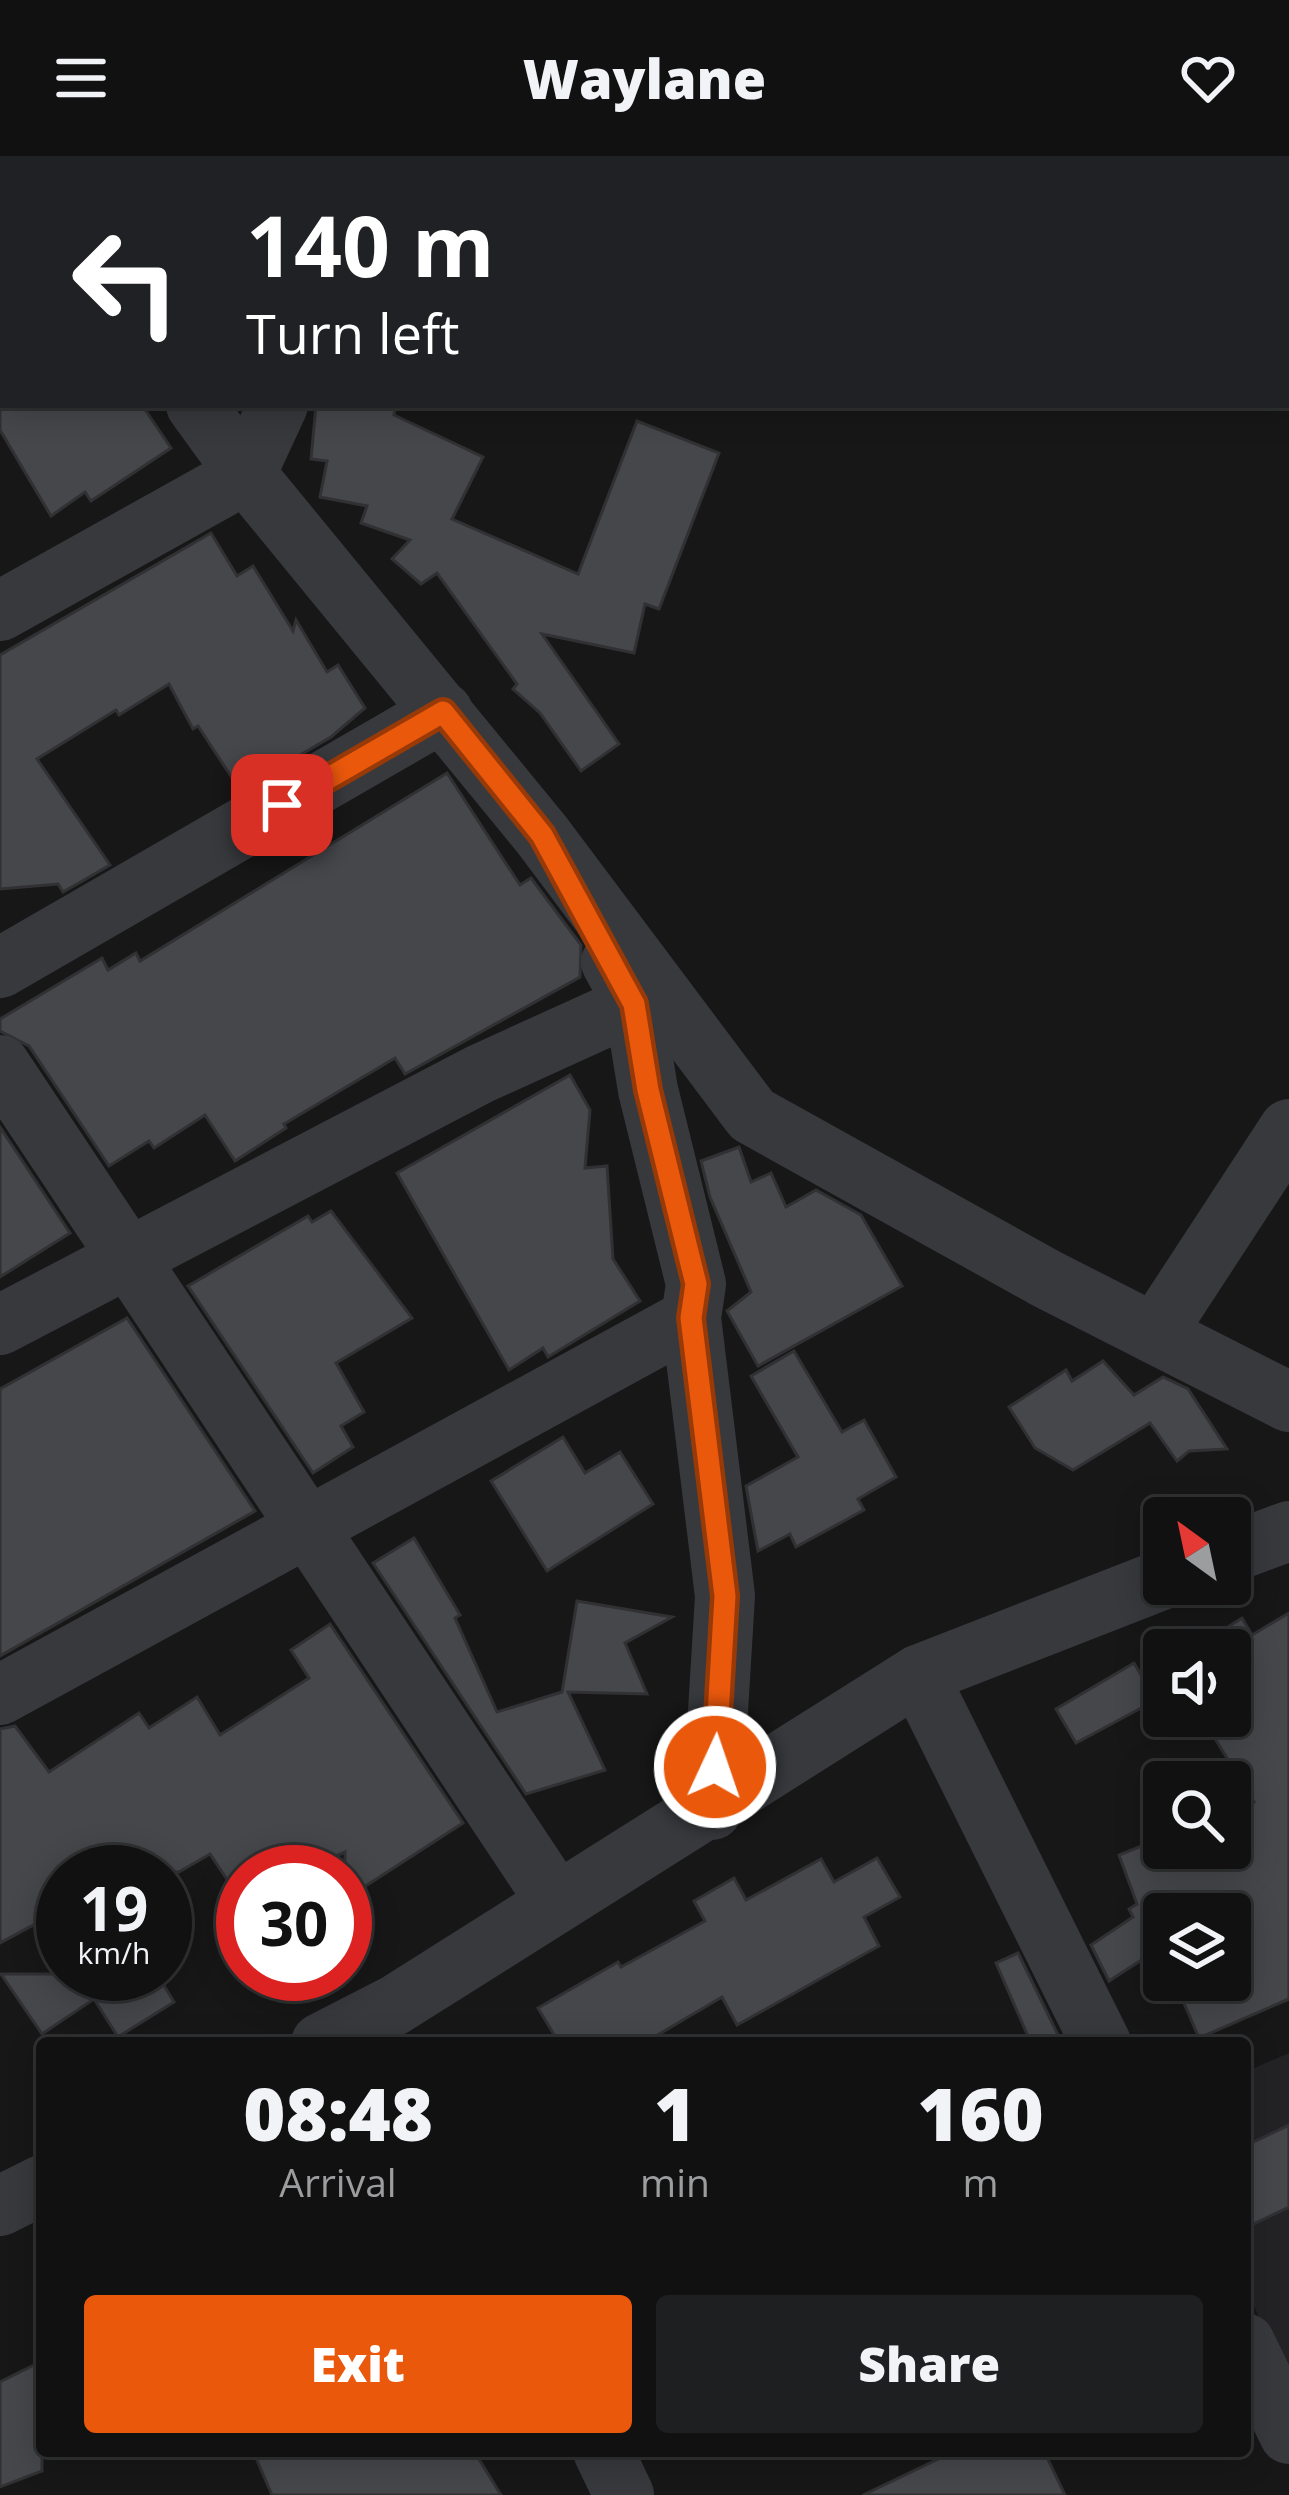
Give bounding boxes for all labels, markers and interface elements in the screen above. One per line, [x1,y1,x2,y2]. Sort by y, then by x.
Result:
text: Waylane [523,41,766,115]
icon: menu [48,45,114,111]
icon: heart [1175,45,1241,111]
text: 140 m [246,187,494,302]
icon: left [48,204,204,360]
text: Turn left [246,296,459,370]
pin [231,754,333,856]
icon: arrive [249,772,315,838]
north arrow [1143,1497,1251,1605]
map controls [1143,1497,1251,2001]
button: sound [1143,1629,1251,1737]
position arrow [652,1704,778,1830]
button: search [1143,1761,1251,1869]
speed limit sign: 30 [216,1845,372,2001]
text: 19 [80,1867,148,1949]
button: layers [1143,1893,1251,2001]
text: km/h [78,1932,150,1973]
text: 08:48 [243,2064,433,2162]
text: 1 [654,2064,696,2162]
text: 160 [917,2064,1044,2162]
text: Arrival [279,2155,397,2208]
text: min [640,2155,710,2208]
text: m [962,2155,999,2208]
button: Exit [84,2295,632,2433]
button: Share [656,2295,1203,2433]

